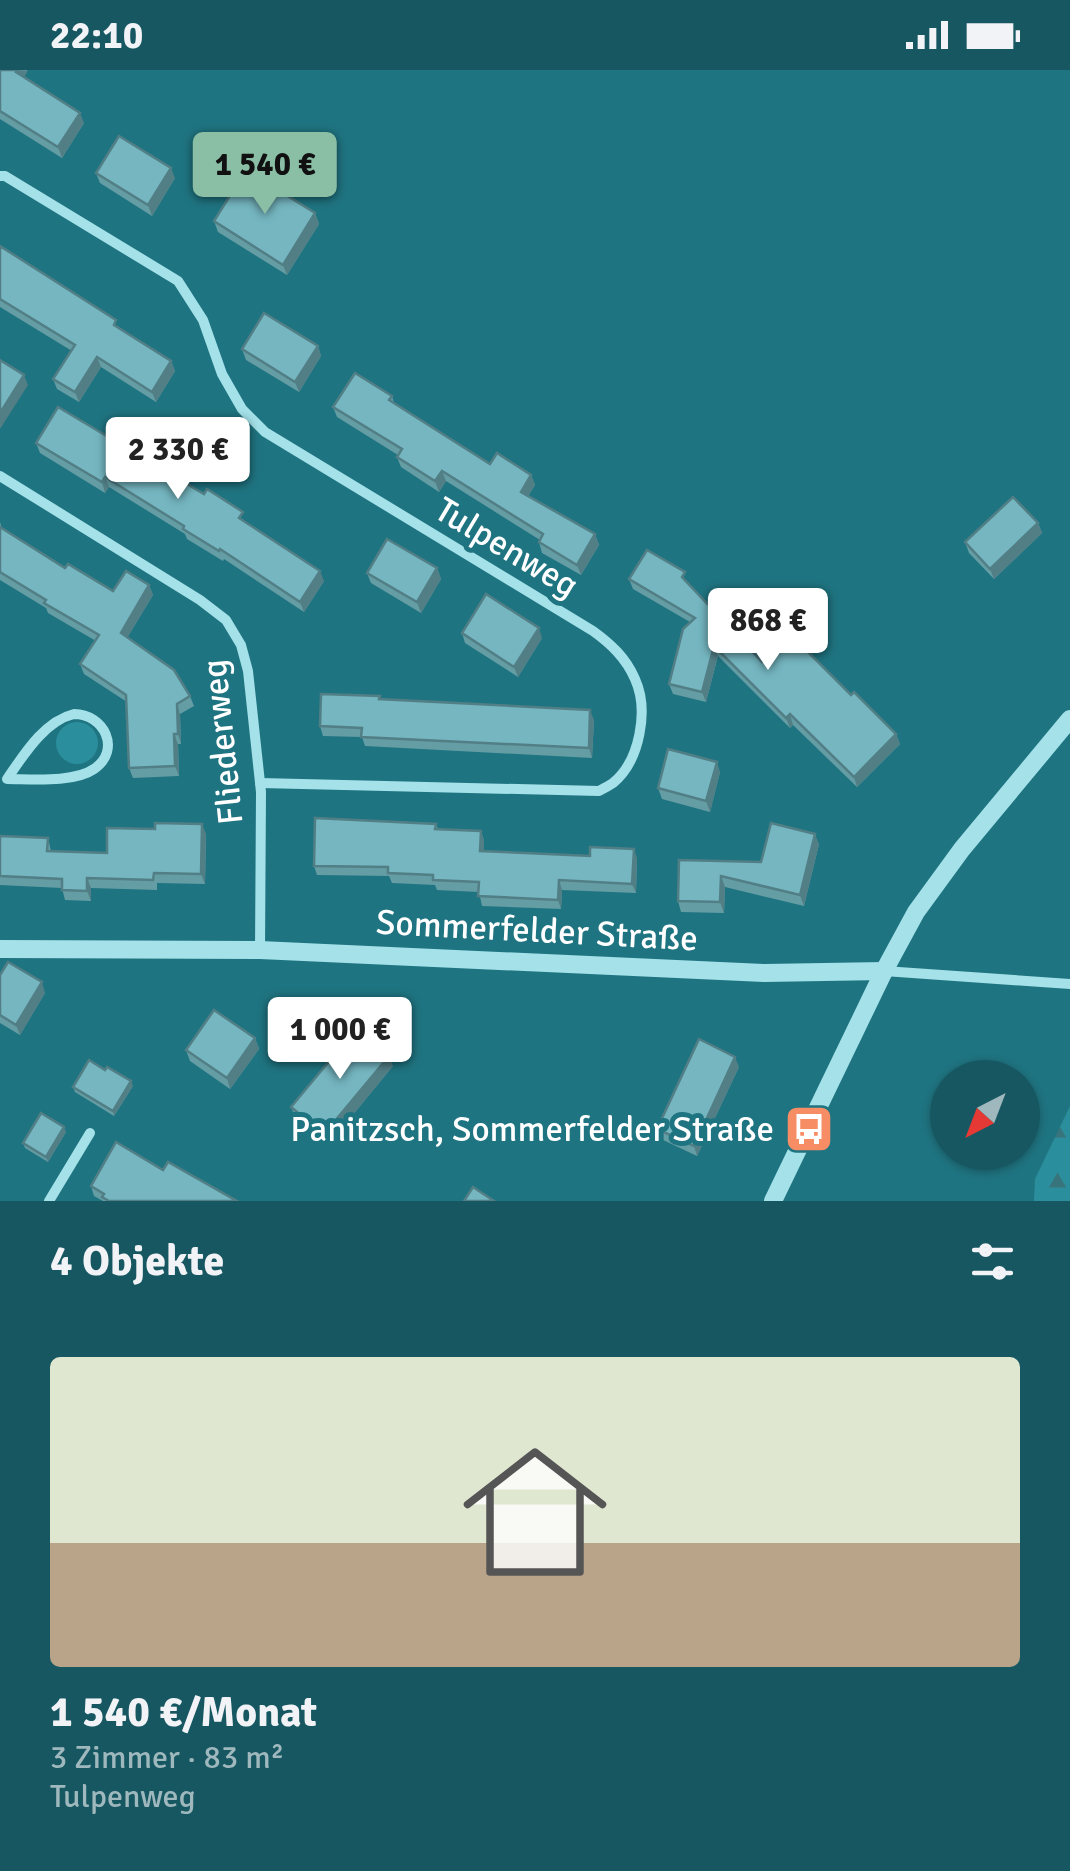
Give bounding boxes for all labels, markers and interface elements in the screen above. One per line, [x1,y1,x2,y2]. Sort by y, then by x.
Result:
text: 22:10 [50,12,143,59]
pin: 1 540 € [173,132,357,217]
text: 1 540 € [215,145,315,184]
pin: 2 330 € [86,417,270,502]
text: 2 330 € [128,430,228,469]
street label: Tulpenweg [427,488,586,607]
pin: 868 € [698,588,838,673]
text: 868 € [730,601,806,640]
street label: Fliederweg [192,657,253,827]
street label: Sommerfelder Straße [375,901,699,960]
pin: 1 000 € [248,997,432,1082]
text: 1 000 € [290,1010,390,1049]
north arrow [930,1060,1040,1170]
map controls [930,1060,1040,1170]
bus stop icon: Panitzsch, Sommerfelder Straße [783,1103,835,1155]
place label: Panitzsch, Sommerfelder Straße [290,1108,774,1151]
icon: filters [965,1234,1020,1289]
text: 4 Objekte [50,1236,224,1287]
icon: home [445,1422,625,1602]
text: 1 540 €/Monat [50,1687,317,1738]
text: 3 Zimmer · 83 m² [50,1738,284,1777]
text: Tulpenweg [50,1777,196,1816]

